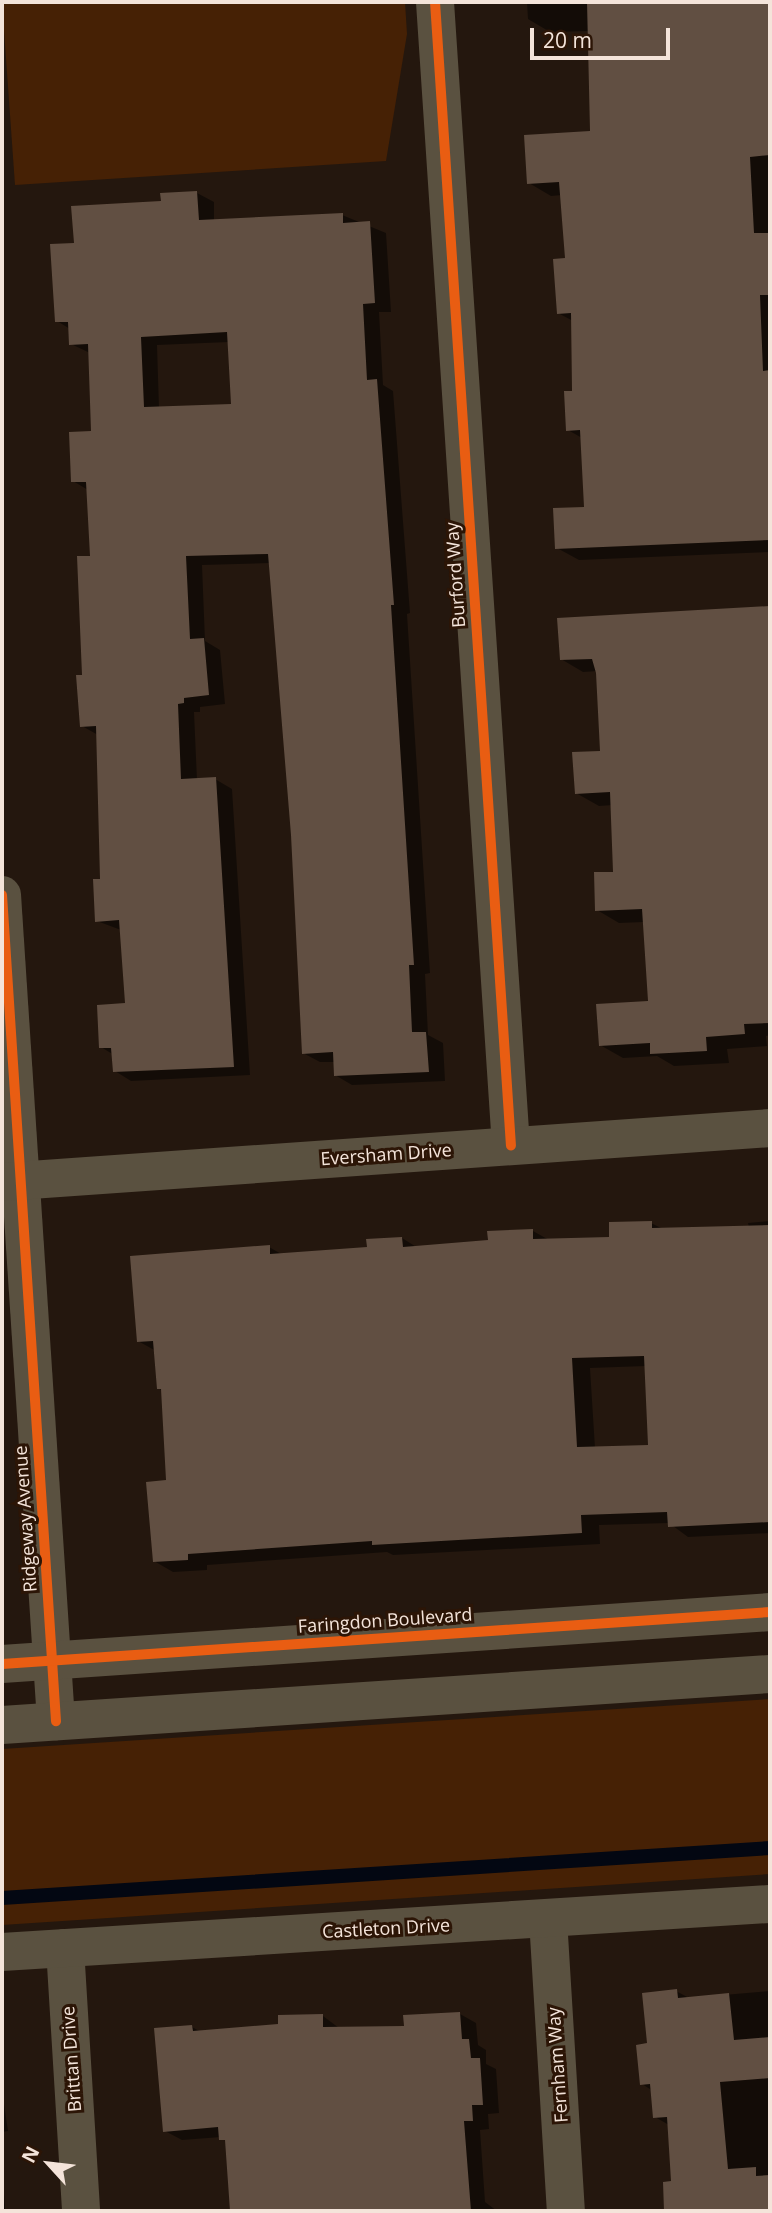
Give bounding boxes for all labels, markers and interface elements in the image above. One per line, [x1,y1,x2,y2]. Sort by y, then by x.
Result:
scale bar [534,14,674,58]
text: 20 m [543,26,592,54]
street label: Burford Way [441,522,469,628]
street label: Eversham Drive [320,1139,452,1169]
street label: Ridgeway Avenue [9,1445,41,1593]
street label: Faringdon Boulevard [297,1603,473,1637]
street label: Castleton Drive [322,1914,450,1942]
street label: Brittan Drive [57,2005,85,2113]
street label: Fernham Way [542,2006,572,2124]
north arrow [14,2129,84,2199]
text: N [15,2142,45,2167]

